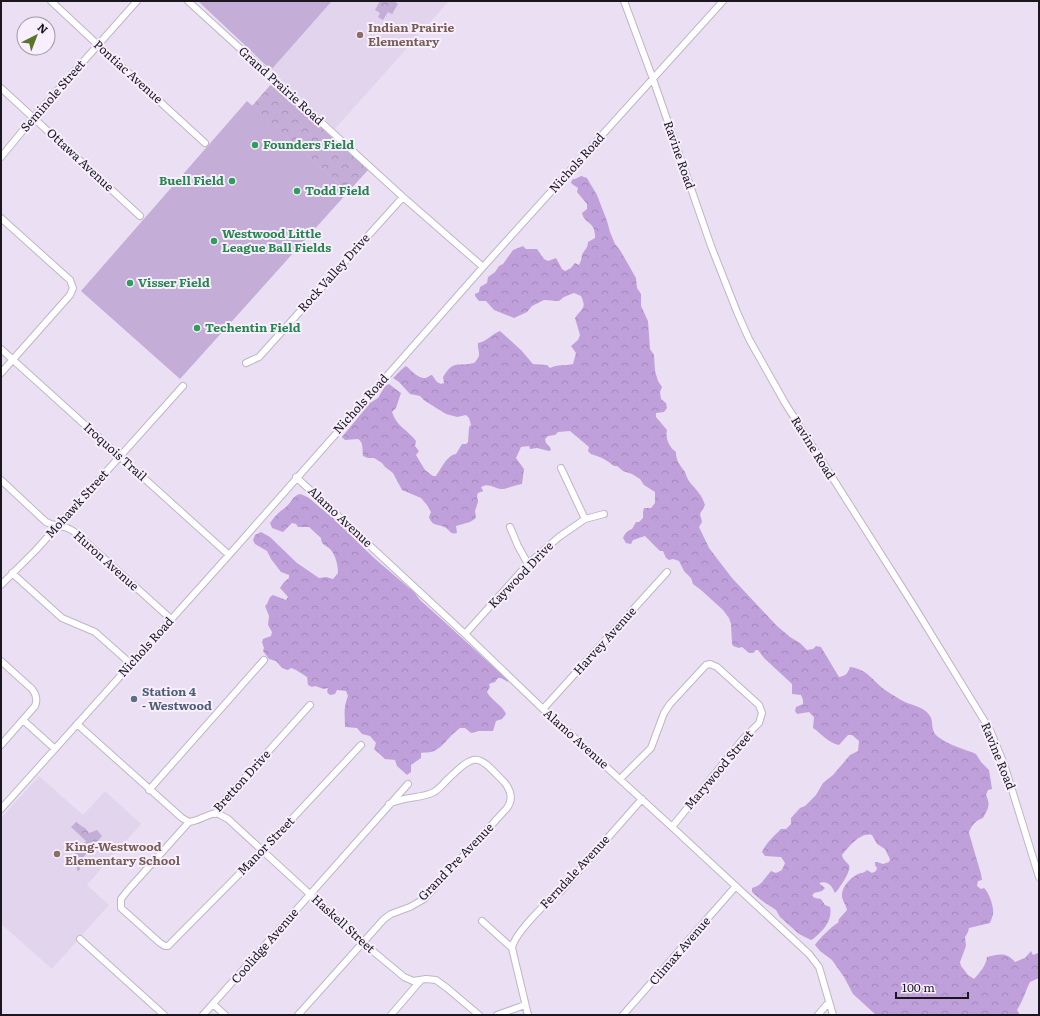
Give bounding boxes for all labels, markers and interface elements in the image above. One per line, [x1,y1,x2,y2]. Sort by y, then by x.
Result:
north arrow [16,16,56,56]
place label: Indian Prairie Elementary [368,18,455,50]
text: N [35,19,52,37]
marker: Indian Prairie Elementary [355,30,365,40]
street label: Pontiac Avenue [90,35,167,107]
street label: Grand Prairie Road [235,42,329,129]
street label: Seminole Street [16,55,89,135]
street label: Ravine Road [660,118,700,192]
street label: Ottawa Avenue [43,123,118,195]
street label: Nichols Road [544,128,609,196]
place label: Founders Field [263,135,354,153]
marker: Founders Field [250,140,260,150]
place label: Buell Field [159,171,224,189]
marker: Buell Field [227,176,237,186]
place label: Todd Field [305,181,370,199]
marker: Todd Field [292,186,302,196]
place label: Westwood Little League Ball Fields [222,224,331,256]
street label: Rock Valley Drive [293,229,374,316]
marker: Westwood Little League Ball Fields [209,236,219,246]
place label: Visser Field [138,273,210,291]
marker: Visser Field [125,278,135,288]
place label: Techentin Field [205,318,301,336]
marker: Techentin Field [192,323,202,333]
street label: Nichols Road [328,369,393,437]
street label: Ravine Road [787,412,841,483]
street label: Iroquois Trail [80,418,151,485]
street label: Mohawk Street [41,465,112,542]
street label: Alamo Avenue [304,482,377,551]
street label: Huron Avenue [70,526,143,595]
street label: Kaywood Drive [484,537,557,612]
street label: Harvey Avenue [569,602,640,678]
street label: Nichols Road [113,612,178,680]
place label: Station 4 - Westwood [142,682,212,714]
marker: Station 4 - Westwood [129,694,139,704]
street label: Alamo Avenue [540,704,613,772]
street label: Ravine Road [977,719,1021,793]
street label: Marywood Street [680,726,757,813]
street label: Bretton Drive [208,745,274,815]
street label: Manor Street [233,812,298,879]
street label: Grand Pre Avenue [413,818,497,904]
street label: Ferndale Avenue [535,830,613,912]
place label: King-Westwood Elementary School [65,837,181,869]
marker: King-Westwood Elementary School [52,849,62,859]
street label: Haskell Street [308,890,379,957]
street label: Coolidge Avenue [226,904,302,987]
street label: Climax Avenue [644,912,714,989]
scale bar [896,974,968,1000]
text: 100 m [902,978,935,996]

